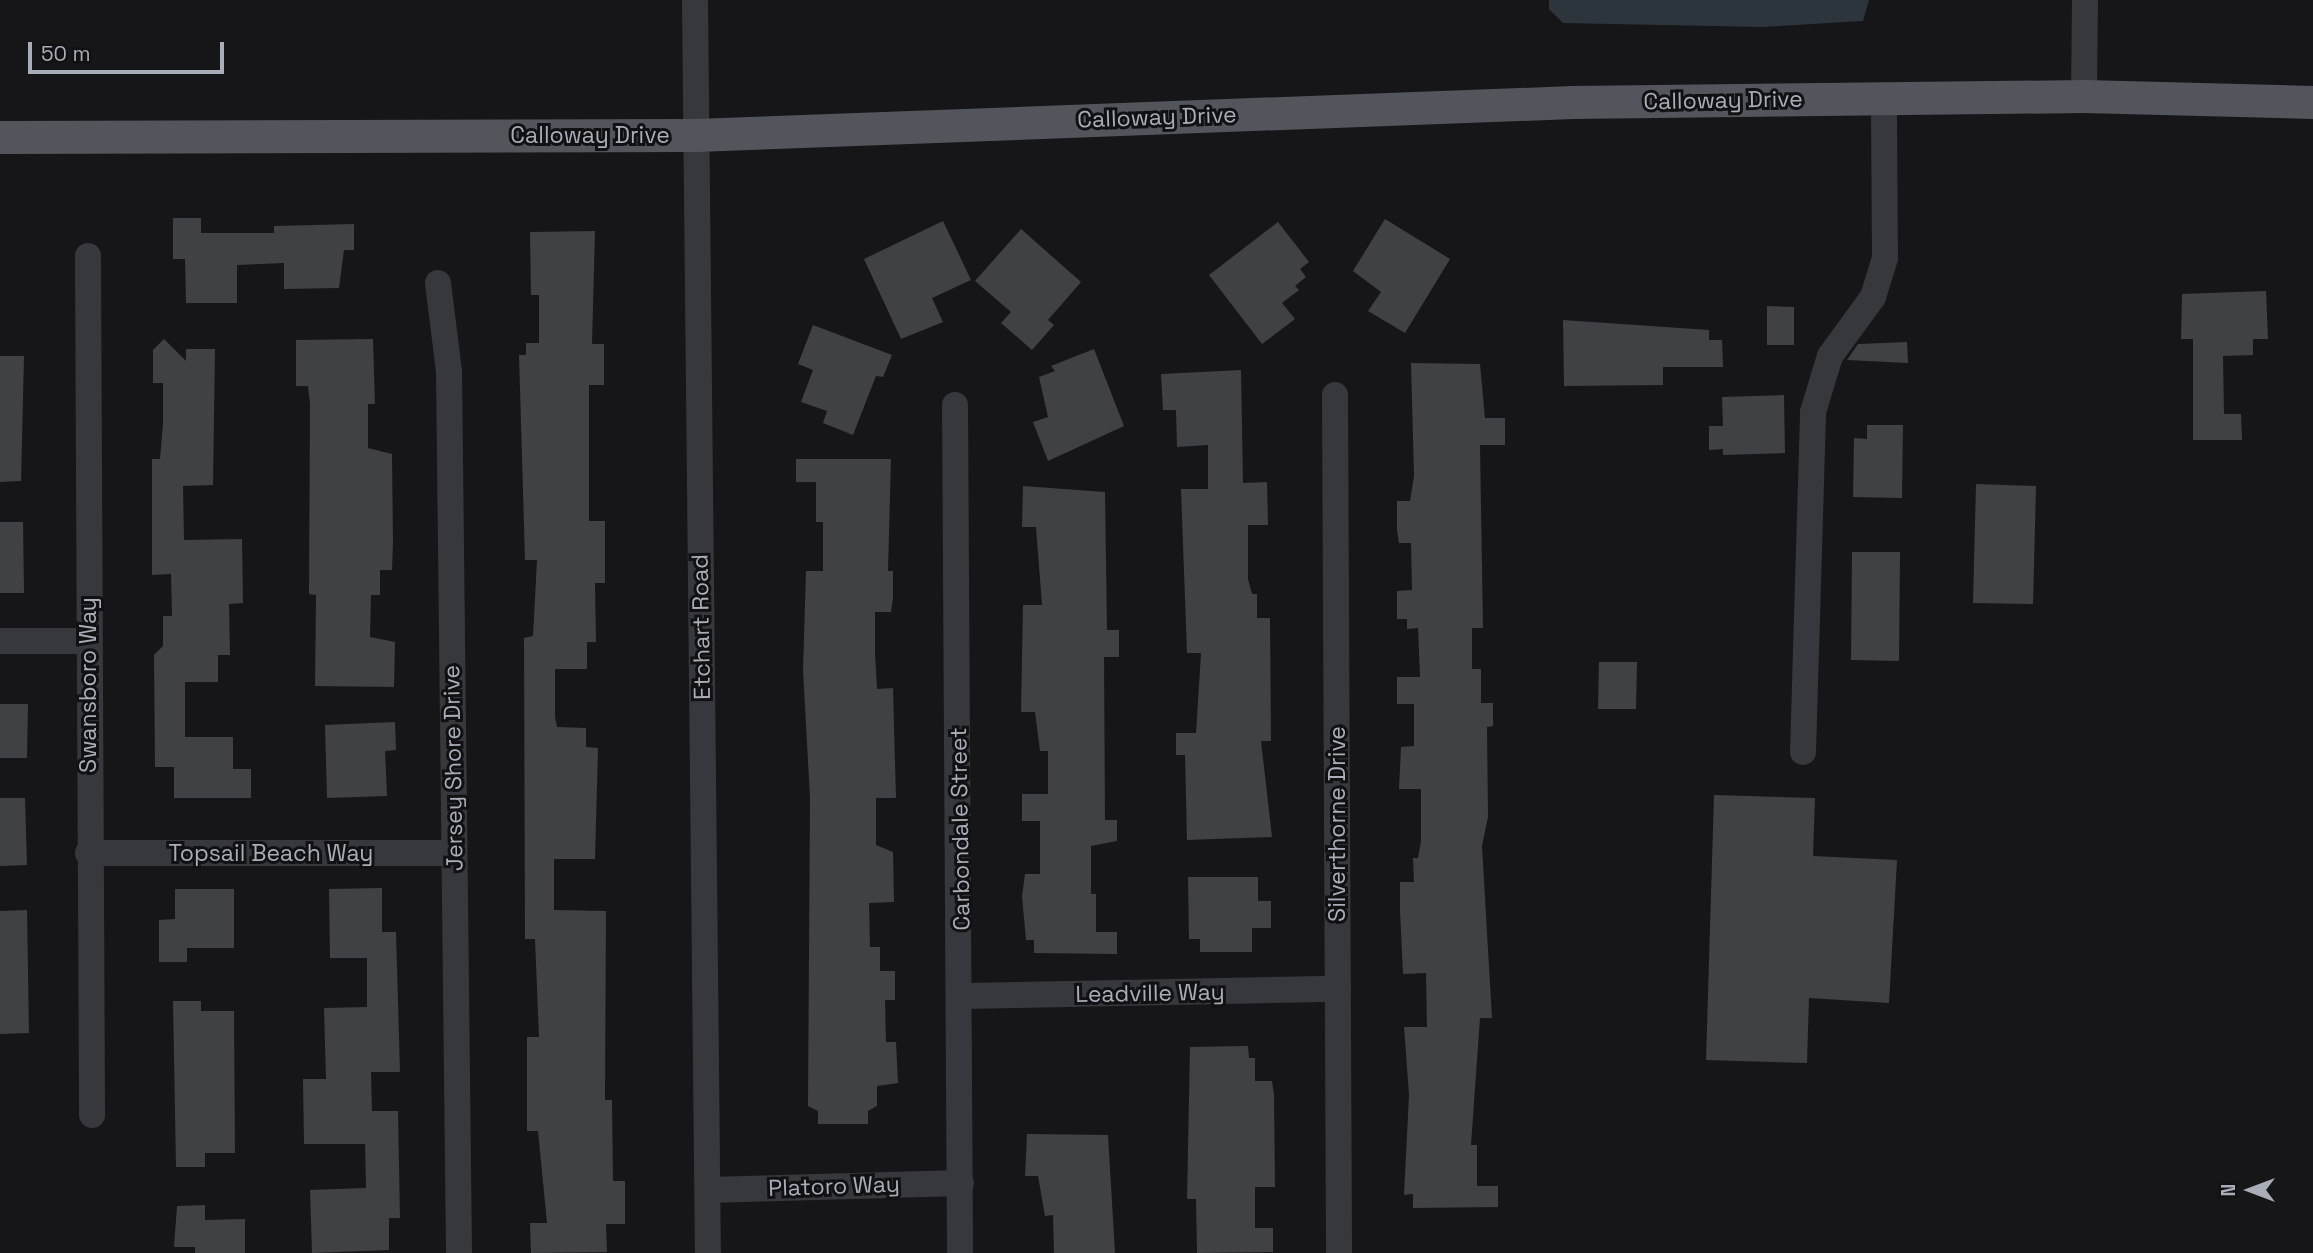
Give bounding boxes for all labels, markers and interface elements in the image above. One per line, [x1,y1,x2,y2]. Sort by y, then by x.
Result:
scale bar [32,28,228,72]
text: 50 m [41,40,91,67]
street label: Calloway Drive [1643,85,1803,115]
street label: Calloway Drive [1077,100,1237,134]
street label: Calloway Drive [510,121,670,149]
street label: Etchart Road [686,554,716,700]
street label: Swansboro Way [74,597,102,773]
street label: Jersey Shore Drive [437,665,469,871]
street label: Silverthorne Drive [1323,726,1351,922]
street label: Carbondale Street [944,727,976,931]
street label: Topsail Beach Way [168,839,374,867]
street label: Leadville Way [1075,978,1225,1008]
north arrow [2215,1155,2285,1225]
street label: Platoro Way [768,1170,900,1202]
text: N [2216,1184,2241,1196]

